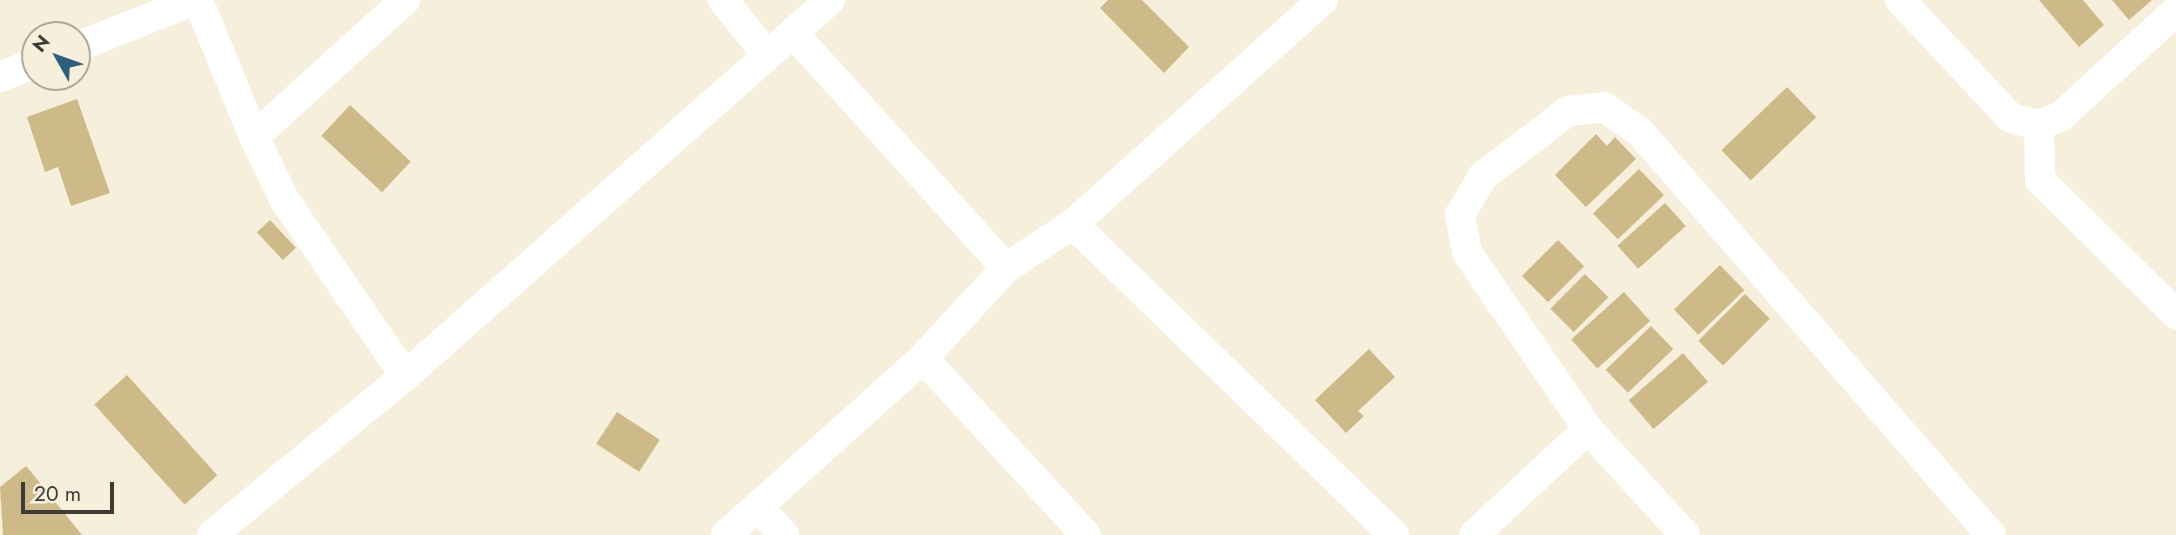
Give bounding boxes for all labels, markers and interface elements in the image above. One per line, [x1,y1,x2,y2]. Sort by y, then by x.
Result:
north arrow [21,21,91,91]
text: N [26,29,56,58]
scale bar [24,468,117,512]
text: 20 m [34,479,81,509]

